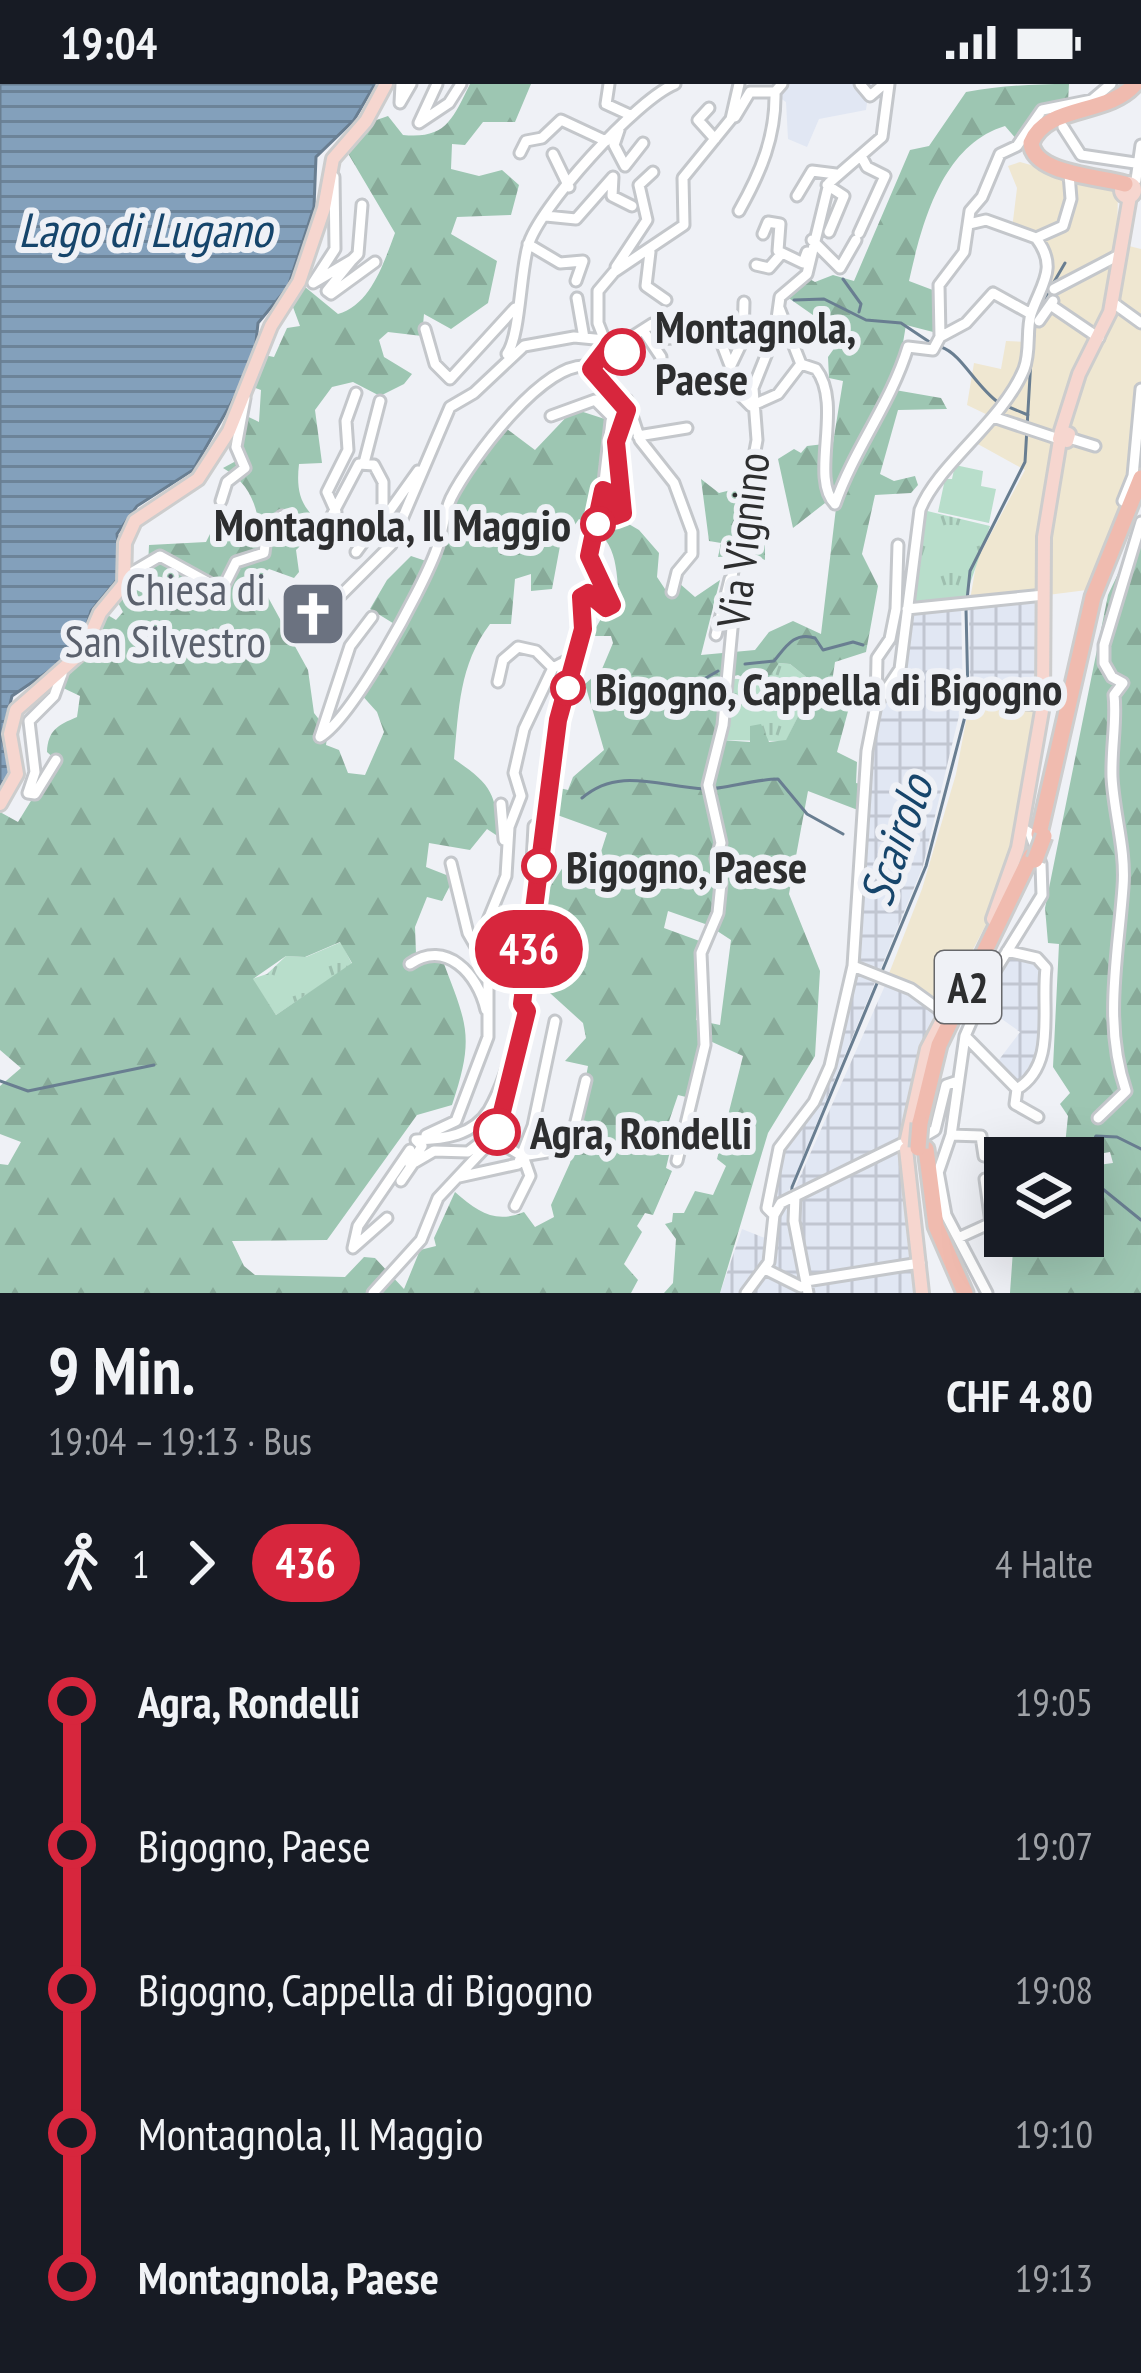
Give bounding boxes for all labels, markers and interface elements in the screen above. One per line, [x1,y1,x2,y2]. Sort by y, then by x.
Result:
text: 19:04 [60,13,157,71]
water label: Lago di Lugano [18,198,275,260]
place label: Montagnola, Paese [655,297,856,407]
marker: Montagnola, Paese [600,330,644,374]
street label: Via Vignino [702,449,781,632]
place label: Montagnola, Il Maggio [214,495,571,553]
marker: Montagnola, Il Maggio [582,508,614,540]
place label: Chiesa di San Silvestro [65,559,266,669]
church icon: Chiesa di San Silvestro [278,579,348,649]
place label: Bigogno, Cappella di Bigogno [595,659,1062,717]
marker: Bigogno, Cappella di Bigogno [552,672,584,704]
water label: Scairolo [844,764,947,913]
place label: Bigogno, Paese [566,837,807,895]
marker: Bigogno, Paese [523,850,555,882]
line badge: 436 [460,910,598,988]
text: 436 [499,921,559,976]
road number: A2 [935,951,1001,1023]
place label: Agra, Rondelli [529,1103,752,1161]
marker: Agra, Rondelli [475,1110,519,1154]
map controls [984,1137,1104,1257]
button: layers [984,1137,1104,1257]
text: 9 Min. [48,1327,195,1412]
text: CHF 4.80 [946,1366,1093,1424]
text: 19:04 – 19:13 · Bus [48,1415,312,1466]
icon: walk [48,1530,114,1596]
icon: forward [168,1530,234,1596]
text: 436 [276,1535,336,1590]
text: 1 [132,1538,150,1589]
text: 4 Halte [995,1538,1093,1589]
text: Agra, Rondelli [138,1672,360,1730]
text: 19:05 [1015,1676,1093,1727]
text: Bigogno, Paese [138,1816,371,1874]
text: 19:07 [1015,1820,1093,1871]
text: Bigogno, Cappella di Bigogno [138,1960,593,2018]
text: 19:08 [1015,1964,1093,2015]
text: Montagnola, Il Maggio [138,2104,484,2162]
text: 19:10 [1015,2108,1093,2159]
text: Montagnola, Paese [138,2248,439,2306]
text: 19:13 [1015,2252,1093,2303]

